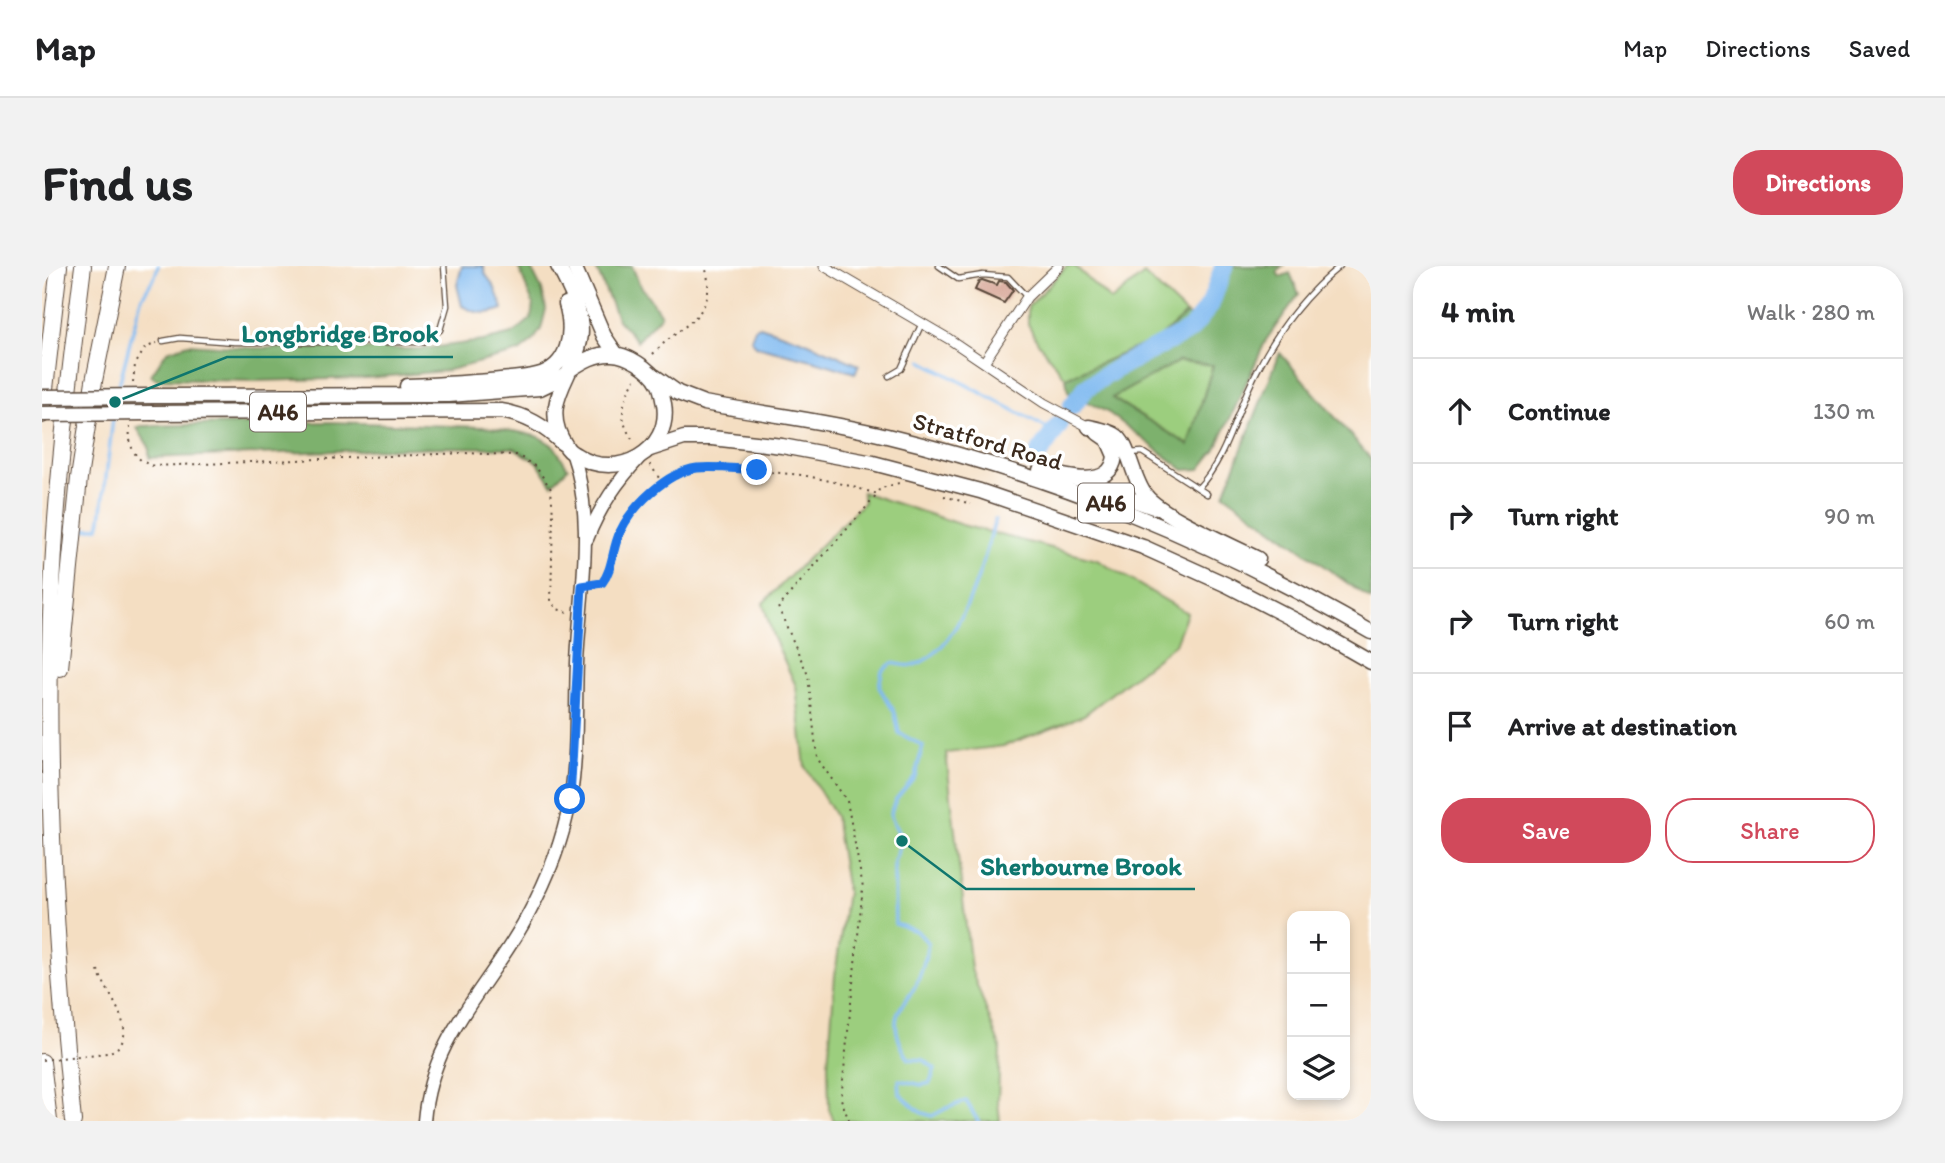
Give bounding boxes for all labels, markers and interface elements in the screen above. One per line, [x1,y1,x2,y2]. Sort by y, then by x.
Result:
text: Map [35,29,96,68]
text: Map [1623,34,1667,63]
text: Directions [1705,34,1811,63]
text: Saved [1849,34,1910,63]
button: Directions [1733,150,1903,215]
text: Find us [42,153,193,212]
text: 4 min [1441,293,1515,330]
text: Walk · 280 m [1747,298,1875,326]
callout: Longbridge Brook [227,310,453,357]
text: Longbridge Brook [241,317,439,349]
icon: ahead [1441,392,1479,430]
road number: A46 [250,393,306,432]
text: Continue [1508,395,1611,427]
text: 130 m [1813,397,1875,425]
street label: Stratford Road [910,406,1066,476]
route end [741,454,772,485]
road number: A46 [1078,484,1134,522]
icon: right [1441,497,1479,535]
text: Turn right [1508,500,1619,532]
text: 90 m [1824,502,1875,530]
icon: right [1441,602,1479,640]
text: Turn right [1508,605,1619,637]
text: 60 m [1824,607,1875,635]
icon: arrive [1441,707,1479,745]
text: Arrive at destination [1508,710,1737,742]
route start [554,783,585,814]
button: Save [1441,798,1651,863]
button: Share [1665,798,1875,863]
callout: Sherbourne Brook [966,842,1195,889]
text: Sherbourne Brook [980,850,1182,882]
map controls [1287,911,1350,1100]
button: + [1287,911,1350,974]
button: − [1287,974,1350,1037]
button: layers [1287,1037,1350,1100]

